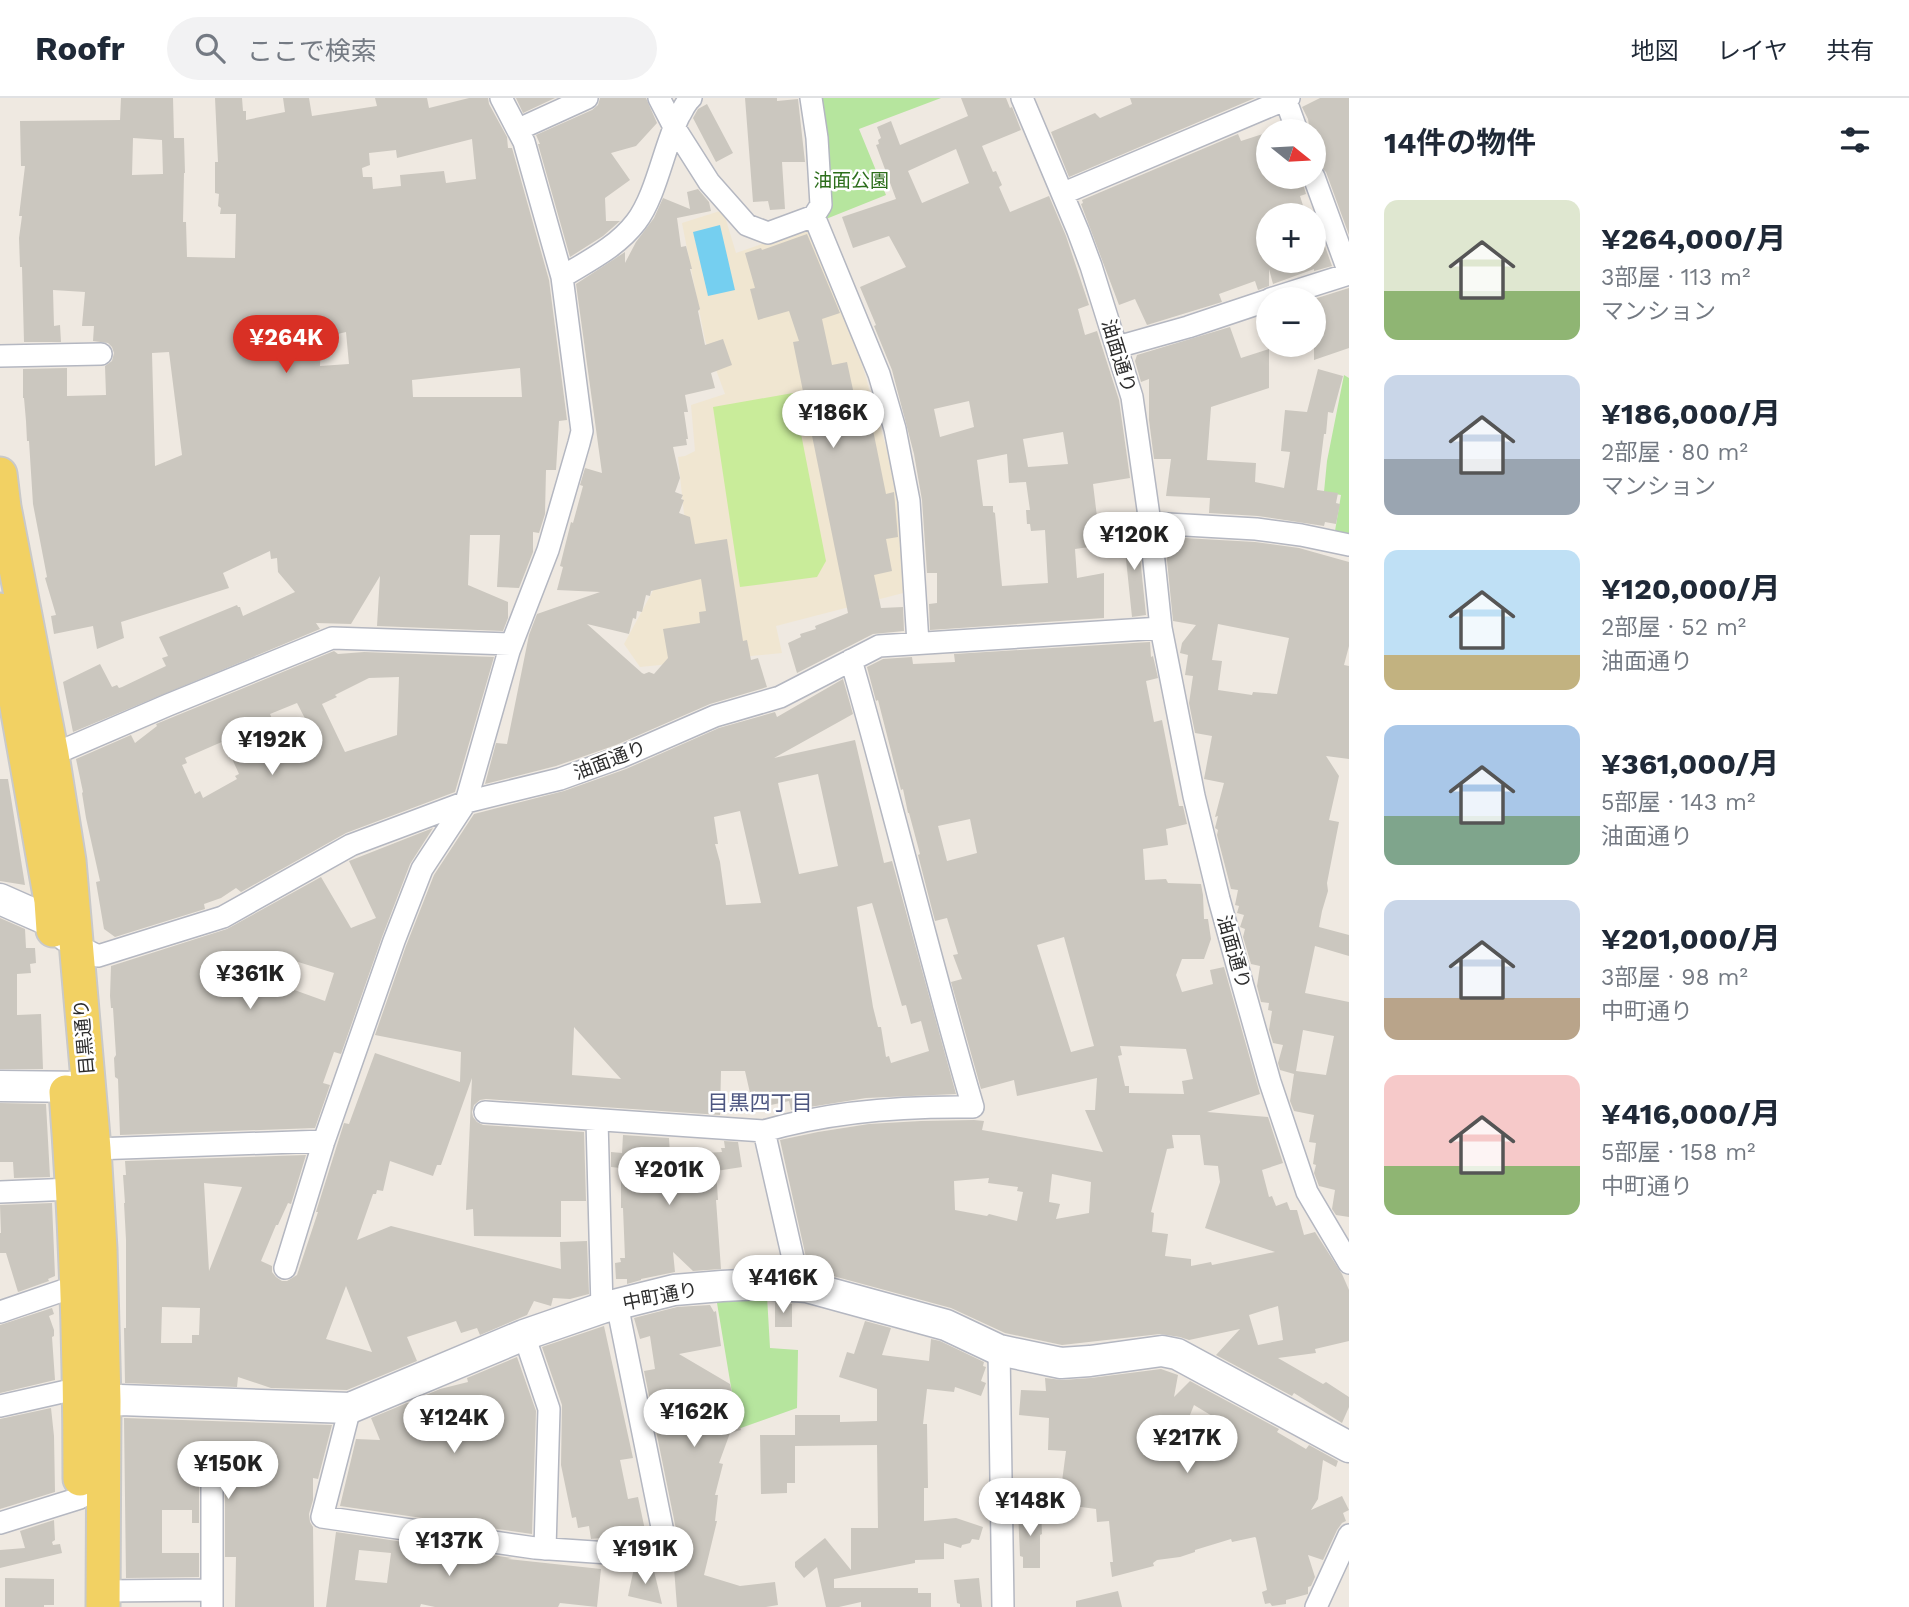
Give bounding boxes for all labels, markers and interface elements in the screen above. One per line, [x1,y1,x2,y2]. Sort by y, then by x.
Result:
search box [167,17,657,80]
text: Roofr [35,29,125,68]
icon: search [191,29,229,67]
text: ここで検索 [247,36,377,66]
text: 地図 [1631,37,1679,65]
text: レイヤ [1717,37,1788,65]
text: 共有 [1826,37,1874,65]
north arrow [1256,119,1326,189]
map controls [1256,119,1326,357]
icon: filters [1836,121,1874,159]
text: 14件の物件 [1384,125,1536,160]
park label: 油面公園 [813,169,889,192]
button: + [1256,203,1326,273]
text: ¥264,000/月 [1601,221,1786,256]
icon: home [1440,228,1524,312]
text: 3部屋 · 113 m² [1601,264,1750,291]
button: − [1256,287,1326,357]
text: マンション [1601,298,1716,325]
pin: ¥264K [237,316,335,375]
street label: 油面通り [1097,316,1141,396]
text: ¥264K [249,324,323,351]
pin: ¥186K [784,390,882,450]
text: ¥186,000/月 [1601,396,1781,431]
text: ¥186K [798,399,868,426]
icon: home [1440,403,1524,487]
text: 2部屋 · 80 m² [1601,439,1748,466]
text: マンション [1601,473,1716,500]
pin: ¥120K [1085,512,1183,572]
text: ¥120K [1099,521,1169,548]
text: ¥120,000/月 [1601,571,1781,606]
icon: home [1440,578,1524,662]
text: 2部屋 · 52 m² [1601,614,1746,641]
text: 油面通り [1601,648,1693,675]
pin: ¥192K [223,718,321,777]
text: ¥192K [237,726,307,753]
street label: 油面通り [570,736,650,784]
text: ¥361,000/月 [1601,746,1779,781]
icon: home [1440,753,1524,837]
text: 5部屋 · 143 m² [1601,789,1755,816]
text: 油面通り [1601,823,1693,850]
street label: 油面通り [1212,912,1256,992]
text: ¥201,000/月 [1601,921,1781,956]
icon: home [1440,928,1524,1012]
pin: ¥361K [201,951,299,1011]
text: ¥361K [216,960,284,987]
text: 3部屋 · 98 m² [1601,964,1748,991]
street label: 目黒通り [69,998,99,1076]
text: 中町通り [1601,998,1693,1025]
district label: 目黒四丁目 [708,1090,813,1115]
text: ¥416,000/月 [1601,1096,1781,1131]
icon: home [1440,1103,1524,1187]
text: 5部屋 · 158 m² [1601,1139,1756,1166]
pin: ¥201K [620,1148,718,1207]
text: ¥201K [634,1156,704,1183]
text: 中町通り [1601,1173,1693,1200]
pin: ¥416K [734,1256,832,1315]
text: ¥416K [748,1264,818,1291]
street label: 中町通り [620,1277,700,1315]
pin: ¥162K [645,1390,743,1449]
pin: ¥124K [405,1396,503,1455]
text: ¥162K [659,1398,729,1425]
text: ¥124K [419,1404,489,1431]
pin: ¥217K [1138,1416,1236,1475]
text: ¥217K [1153,1424,1221,1451]
pin: ¥150K [179,1442,277,1501]
text: ¥150K [193,1450,263,1477]
pin: ¥148K [981,1478,1079,1538]
text: ¥148K [995,1487,1065,1514]
pin: ¥137K [400,1518,498,1578]
pin: ¥191K [596,1526,694,1586]
text: ¥137K [415,1527,483,1554]
text: ¥191K [612,1535,678,1562]

